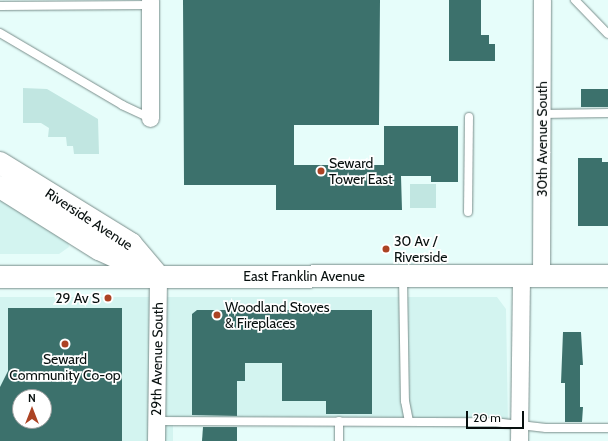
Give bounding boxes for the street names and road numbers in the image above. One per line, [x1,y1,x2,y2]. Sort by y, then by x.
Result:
street label: 30th Avenue South [534,81,550,197]
street label: Riverside Avenue [42,184,136,254]
street label: East Franklin Avenue [243,268,365,284]
street label: 29th Avenue South [148,302,166,416]

